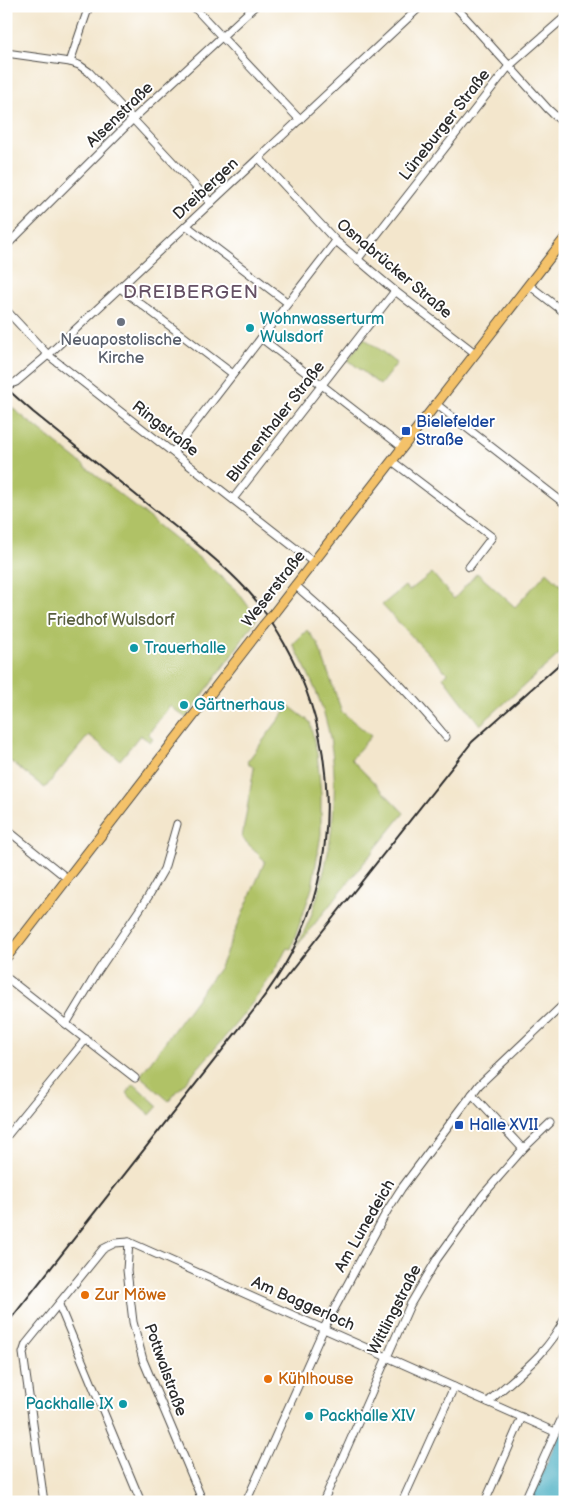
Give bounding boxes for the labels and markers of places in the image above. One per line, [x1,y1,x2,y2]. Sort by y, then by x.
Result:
place label: Wohnwasserturm Wulsdorf [260,310,384,347]
marker: Neuapostolische Kirche [115,316,127,328]
marker: Wohnwasserturm Wulsdorf [244,322,256,334]
place label: Neuapostolische Kirche [60,331,182,368]
place label: Bielefelder Straße [416,413,495,450]
marker: Bielefelder Straße [400,425,412,437]
place label: Trauerhalle [144,639,226,658]
marker: Trauerhalle [128,642,140,654]
place label: Gärtnerhaus [194,696,285,715]
marker: Gärtnerhaus [178,699,190,711]
place label: Halle XVII [469,1116,539,1135]
marker: Halle XVII [453,1119,465,1131]
place label: Zur Möwe [94,1286,167,1305]
marker: Zur Möwe [79,1289,91,1301]
place label: Kühlhouse [278,1370,354,1389]
marker: Kühlhouse [262,1373,274,1385]
place label: Packhalle IX [25,1395,114,1414]
marker: Packhalle IX [117,1398,129,1410]
place label: Packhalle XIV [319,1407,416,1426]
marker: Packhalle XIV [303,1410,315,1422]

